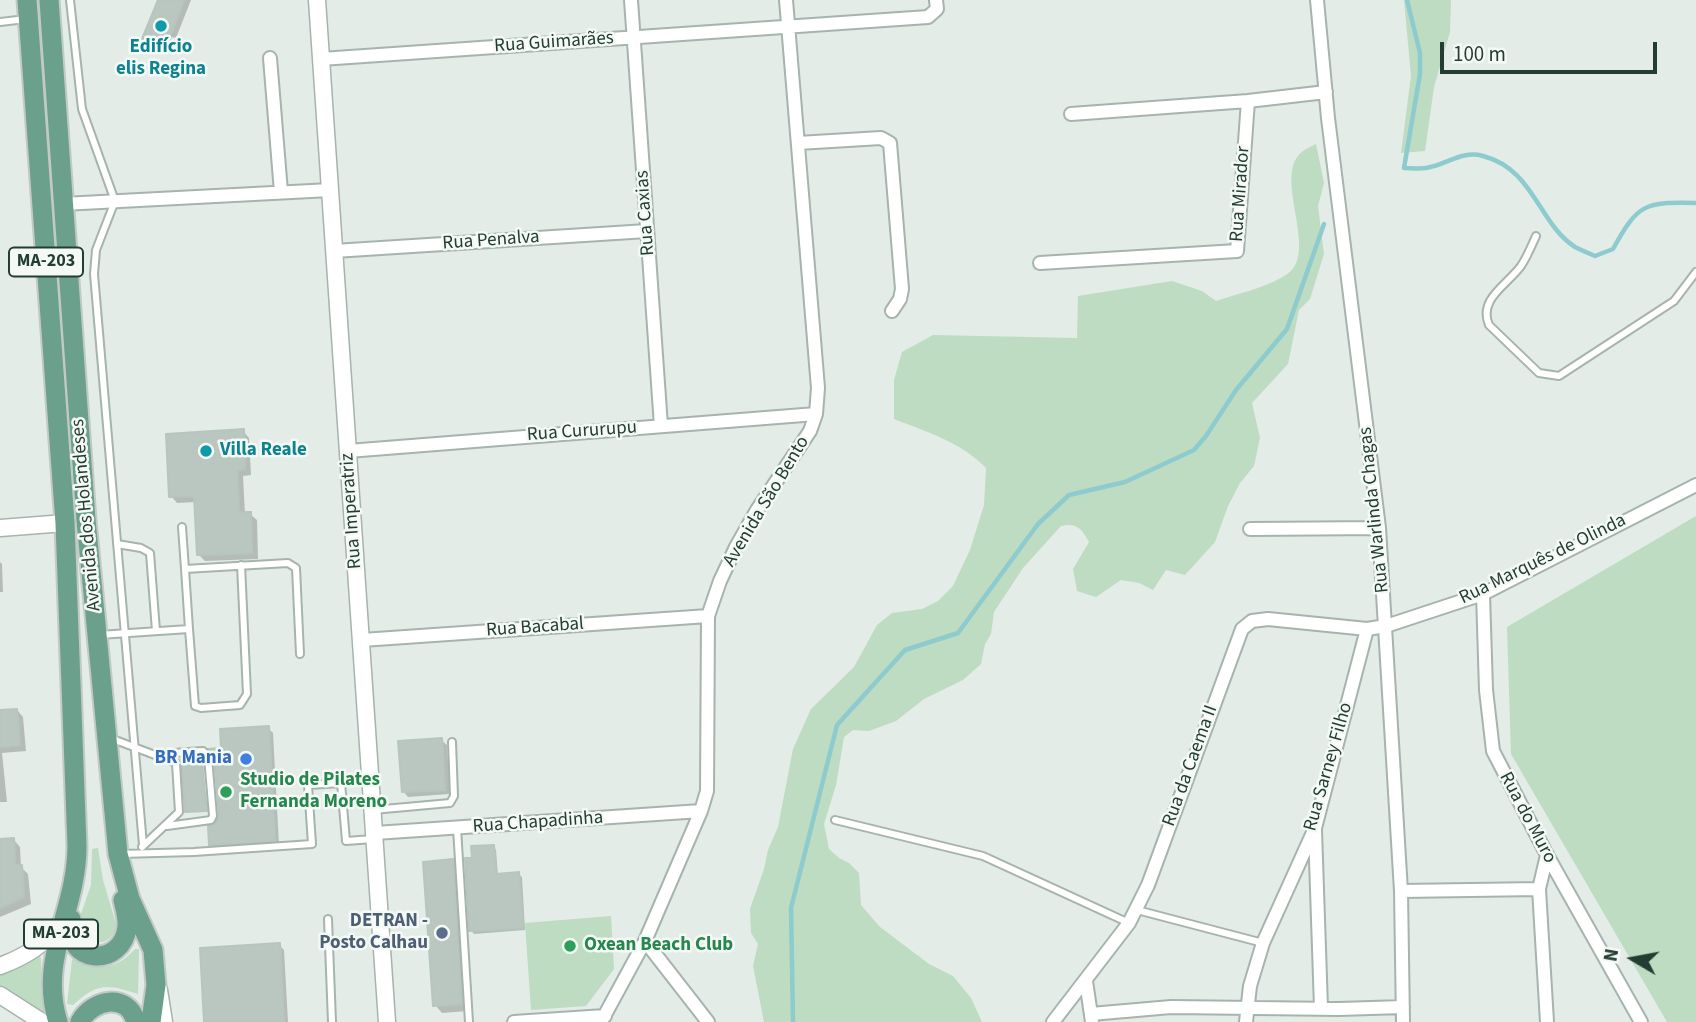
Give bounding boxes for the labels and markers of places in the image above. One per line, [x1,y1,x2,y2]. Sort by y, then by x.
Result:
marker: Edifício elis Regina [153,18,169,34]
place label: Edifício elis Regina [116,37,206,81]
place label: Villa Reale [220,440,307,462]
marker: Villa Reale [198,443,214,459]
place label: BR Mania [154,748,232,770]
marker: BR Mania [238,751,254,767]
place label: Studio de Pilates Fernanda Moreno [240,770,387,814]
marker: Studio de Pilates Fernanda Moreno [218,784,234,800]
place label: DETRAN - Posto Calhau [319,911,428,955]
marker: DETRAN - Posto Calhau [434,925,450,941]
place label: Oxean Beach Club [584,935,733,957]
marker: Oxean Beach Club [562,938,578,954]

